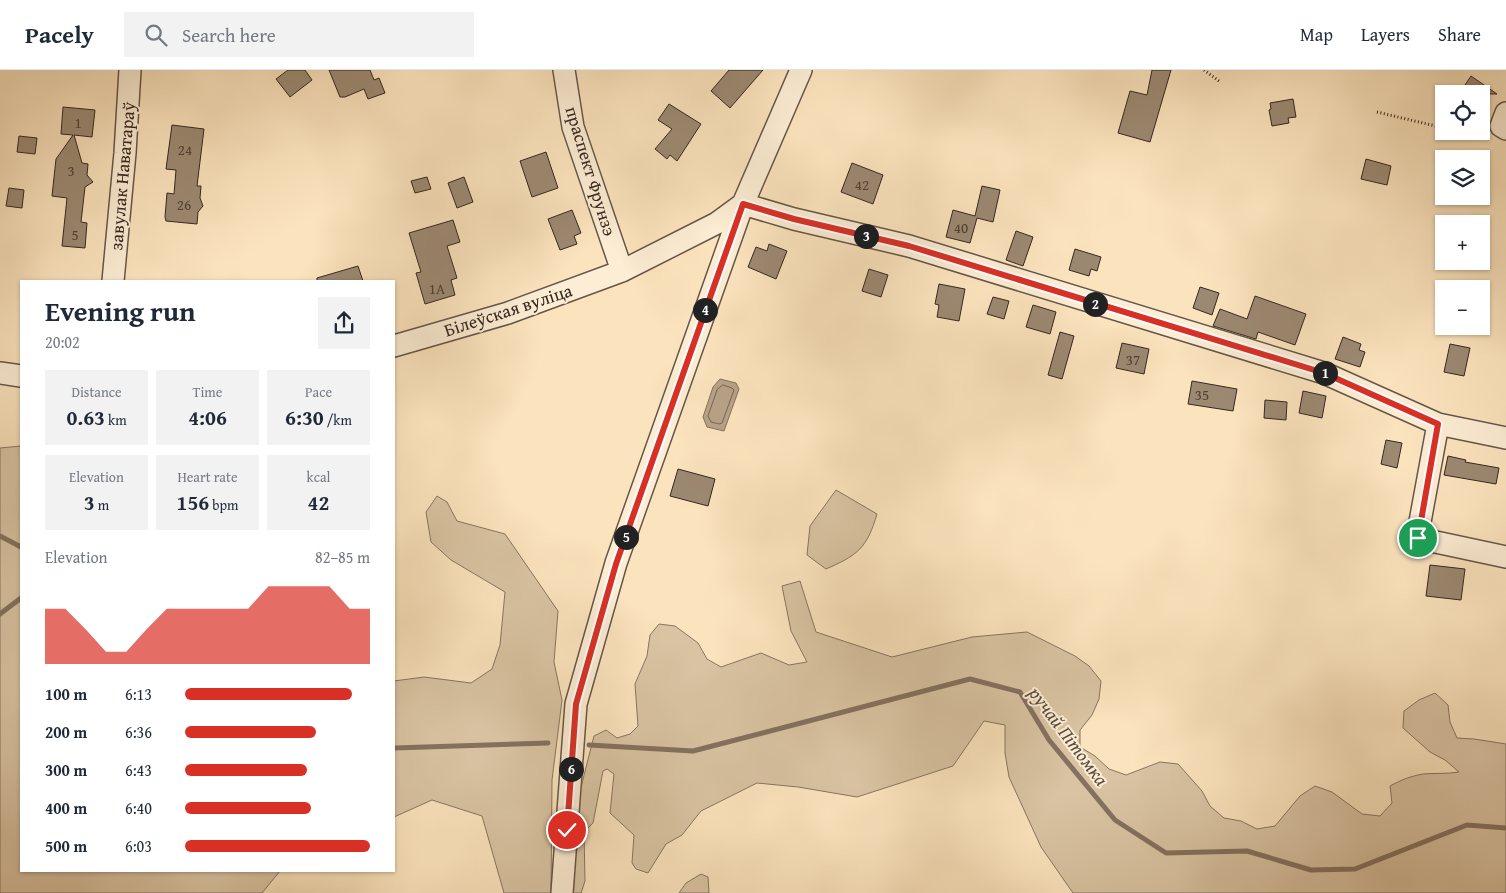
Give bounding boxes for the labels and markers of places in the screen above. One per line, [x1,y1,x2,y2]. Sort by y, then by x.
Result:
pin: 3 [854,224,878,248]
pin: 2 [1082,292,1108,316]
pin: 4 [692,298,718,322]
pin: 1 [1312,360,1338,386]
pin [1397,517,1439,559]
pin: 5 [614,524,638,550]
pin: 6 [558,756,584,782]
pin [546,809,588,851]

